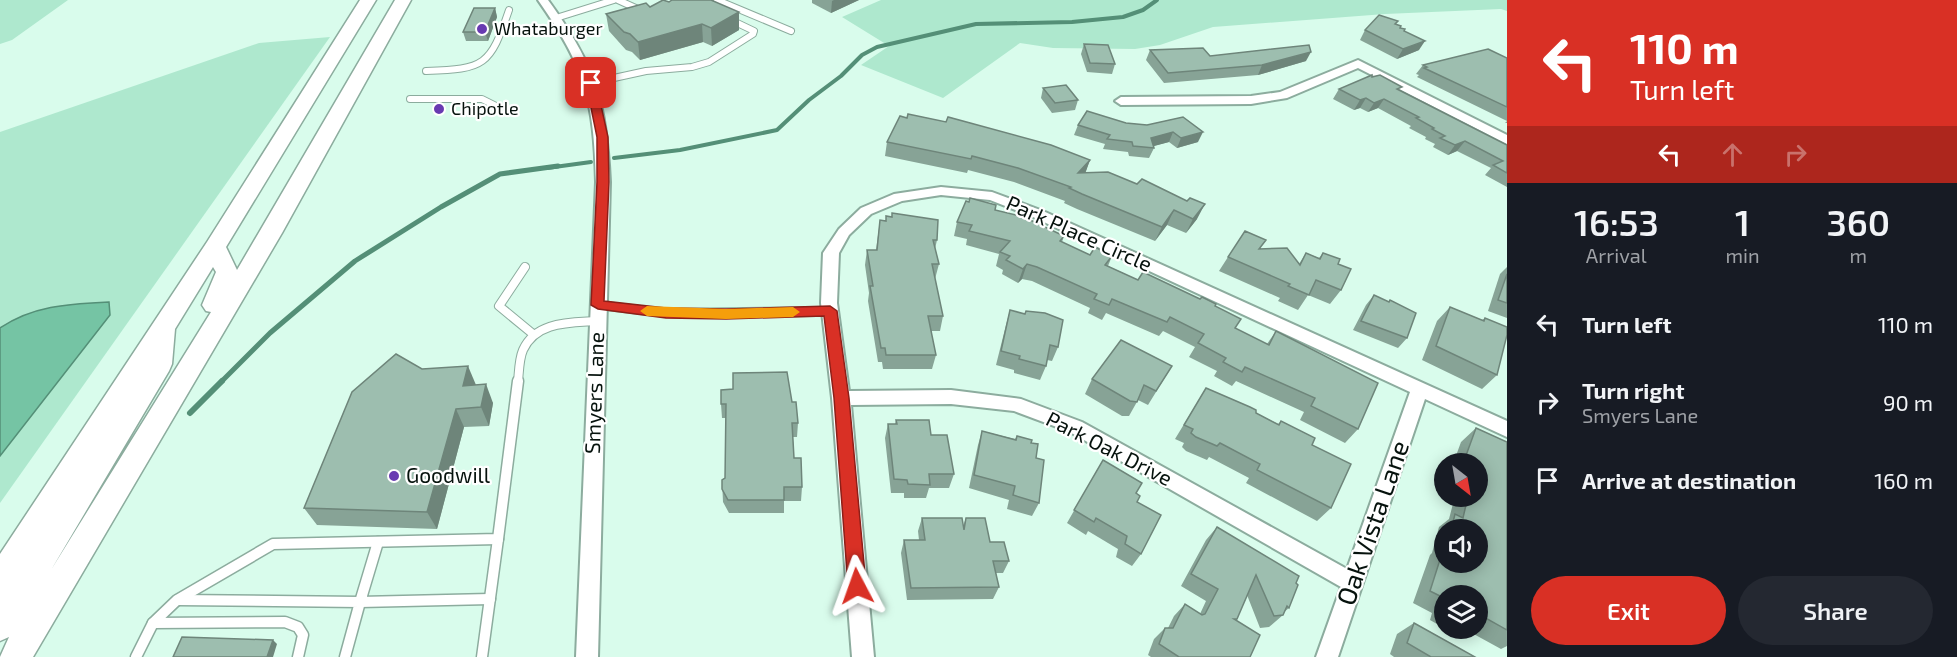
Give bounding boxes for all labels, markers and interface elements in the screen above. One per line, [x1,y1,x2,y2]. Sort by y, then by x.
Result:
place label: Whataburger [494,17,603,39]
marker: Whataburger [475,22,489,36]
text: 110 m [1630,22,1739,72]
icon: left [1531,24,1609,102]
pin [565,57,616,108]
icon: arrive [574,66,607,99]
text: Turn left [1630,73,1734,105]
place label: Chipotle [451,97,519,119]
marker: Chipotle [432,102,446,116]
icon: left [1653,138,1686,171]
icon: ahead [1716,138,1749,171]
icon: right [1779,138,1812,171]
street label: Park Place Circle [1003,189,1156,276]
text: 16:53 [1574,200,1659,243]
text: 1 [1735,200,1750,243]
text: 360 [1827,200,1890,243]
text: Arrival [1586,243,1647,267]
text: min [1726,243,1760,267]
text: m [1850,243,1867,267]
icon: left [1531,308,1564,341]
text: Turn left [1582,311,1671,337]
text: 110 m [1878,311,1933,337]
street label: Smyers Lane [579,332,608,454]
text: Turn right [1582,377,1684,403]
icon: right [1531,386,1564,419]
text: 90 m [1883,389,1933,415]
text: Smyers Lane [1582,403,1698,427]
street label: Park Oak Drive [1043,405,1177,490]
street label: Oak Vista Lane [1329,436,1414,609]
north arrow [1434,453,1488,507]
map controls [1434,453,1488,639]
place label: Goodwill [406,462,491,487]
icon: arrive [1531,464,1564,497]
text: Arrive at destination [1582,467,1796,493]
text: 160 m [1874,467,1933,493]
marker: Goodwill [387,469,401,483]
button: sound [1434,519,1488,573]
position arrow [825,554,889,618]
button: Exit [1531,576,1726,645]
button: Share [1738,576,1933,645]
button: layers [1434,585,1488,639]

